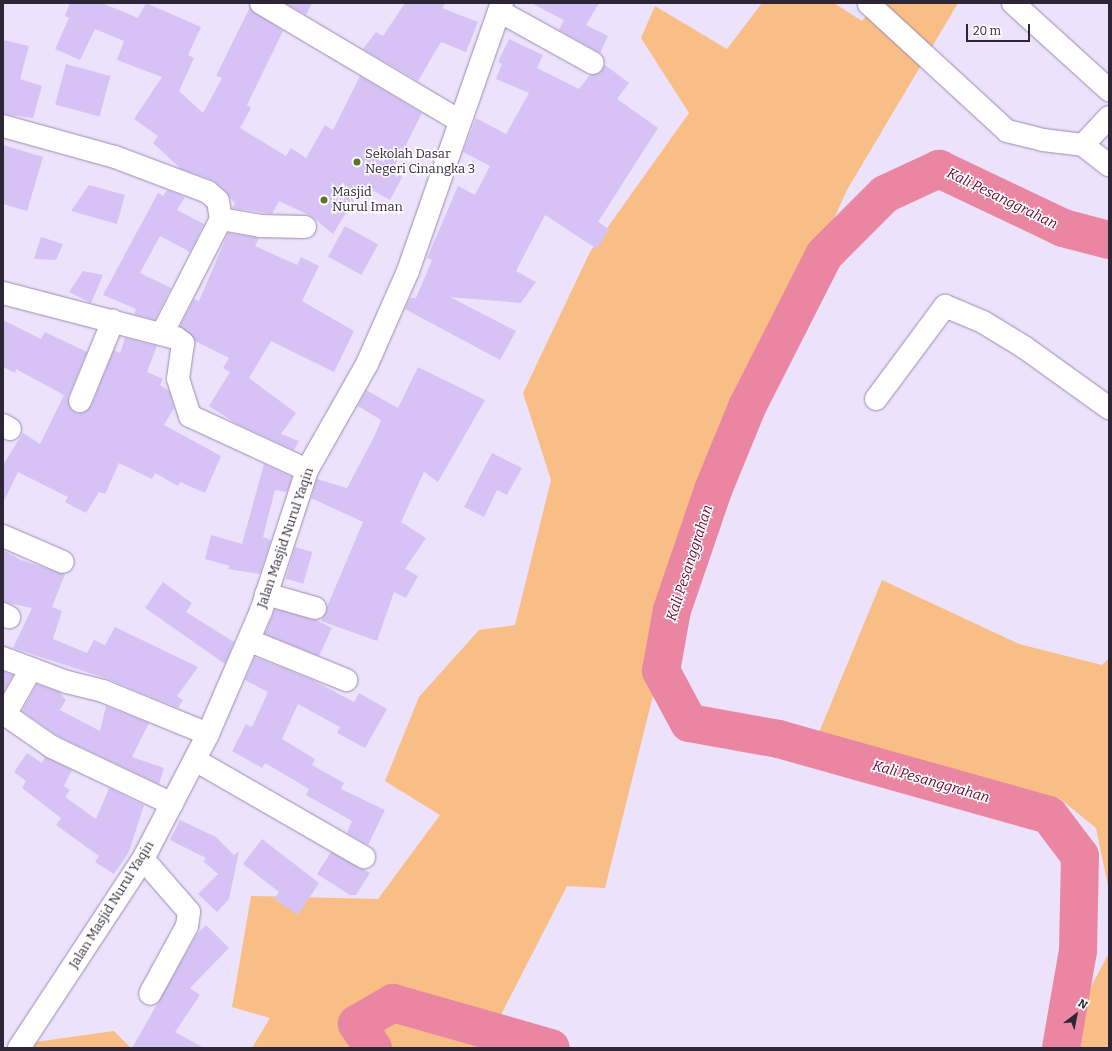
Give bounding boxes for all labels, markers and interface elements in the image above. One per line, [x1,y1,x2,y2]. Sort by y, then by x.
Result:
scale bar [968,16,1032,42]
text: 20 m [973,24,1001,38]
place label: Sekolah Dasar Negeri Cinangka 3 [365,147,475,178]
marker: Sekolah Dasar Negeri Cinangka 3 [352,157,362,167]
water label: Kali Pesanggrahan [944,165,1060,233]
place label: Masjid Nurul Iman [332,185,403,216]
marker: Masjid Nurul Iman [319,195,329,205]
street label: Jalan Masjid Nurul Yaqin [255,466,317,610]
water label: Kali Pesanggrahan [663,503,717,623]
water label: Kali Pesanggrahan [871,757,991,807]
street label: Jalan Masjid Nurul Yaqin [66,838,158,972]
north arrow [1056,995,1096,1035]
text: N [1076,997,1090,1012]

